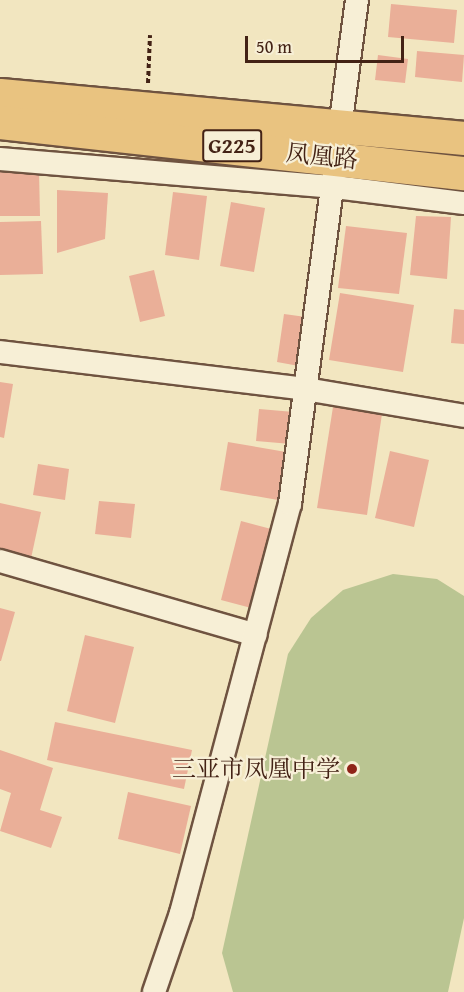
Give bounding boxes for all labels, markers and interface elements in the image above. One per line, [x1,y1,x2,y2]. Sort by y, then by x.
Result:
scale bar [248,24,407,62]
text: 50 m [256,33,292,60]
road number: G225 [202,127,262,165]
street label: 凤凰路 [285,138,359,174]
place label: 三亚市凤凰中学 [172,755,340,783]
marker: 三亚市凤凰中学 [345,762,359,776]

